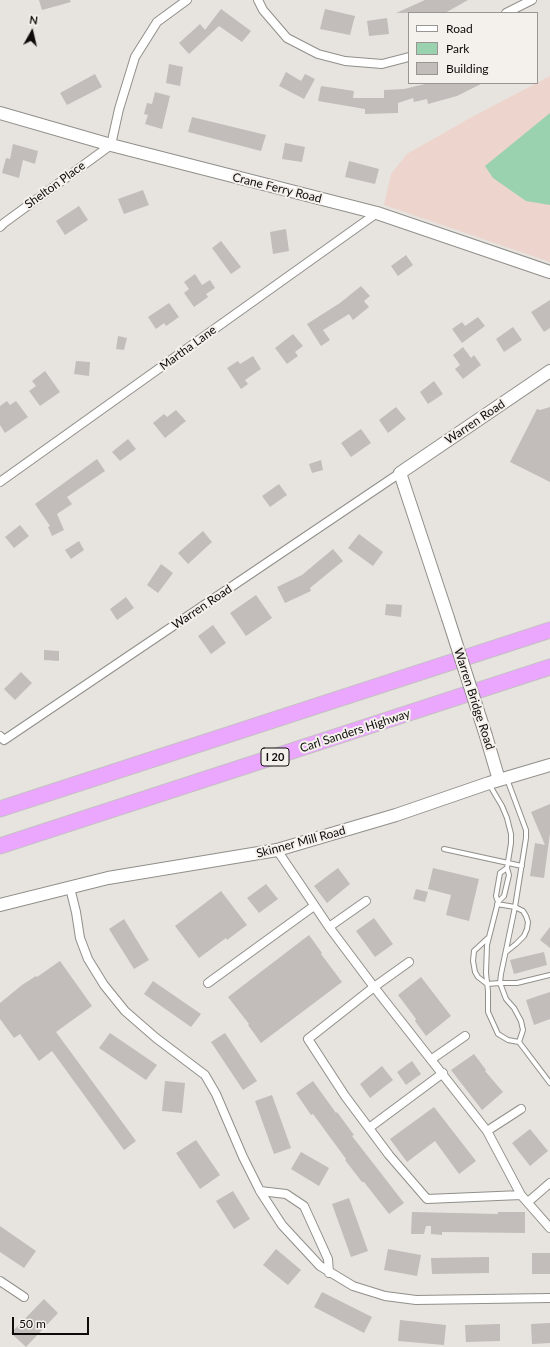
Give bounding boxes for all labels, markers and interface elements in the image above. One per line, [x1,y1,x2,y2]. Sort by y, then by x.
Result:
north arrow [12,12,52,52]
legend [408,12,538,84]
text: N [29,13,39,27]
text: Road [446,21,473,36]
text: Park [446,41,469,56]
text: Building [446,61,489,76]
street label: Shelton Place [22,158,88,212]
street label: Crane Ferry Road [231,170,323,206]
street label: Martha Lane [157,323,219,373]
street label: Warren Road [442,397,508,447]
street label: Warren Road [169,582,235,632]
street label: Warren Bridge Road [451,646,497,752]
street label: Carl Sanders Highway [298,706,412,756]
road number: I 20 [261,748,289,766]
street label: Skinner Mill Road [255,823,347,861]
scale bar [14,1309,91,1335]
text: 50 m [19,1316,46,1331]

